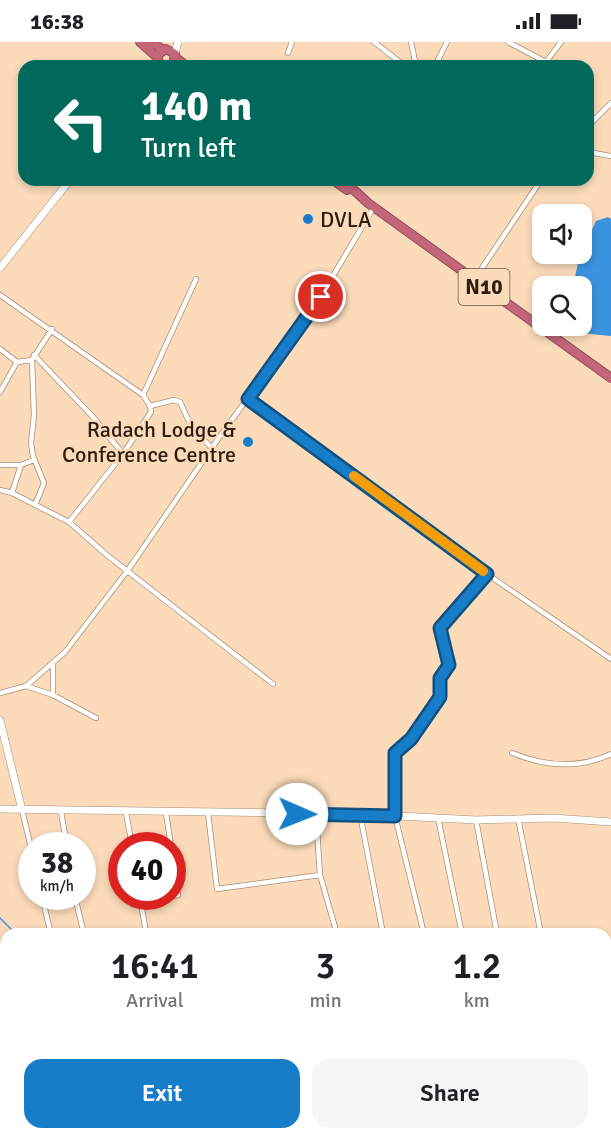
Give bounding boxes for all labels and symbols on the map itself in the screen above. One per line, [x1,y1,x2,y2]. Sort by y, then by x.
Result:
place label: DVLA [320,206,372,233]
marker: DVLA [301,212,315,226]
road number: N10 [458,269,510,305]
pin [295,271,346,322]
place label: Radach Lodge & Conference Centre [62,416,236,468]
marker: Radach Lodge & Conference Centre [241,435,255,449]
position arrow [265,782,329,846]
speed limit sign: 40 [108,832,186,910]

